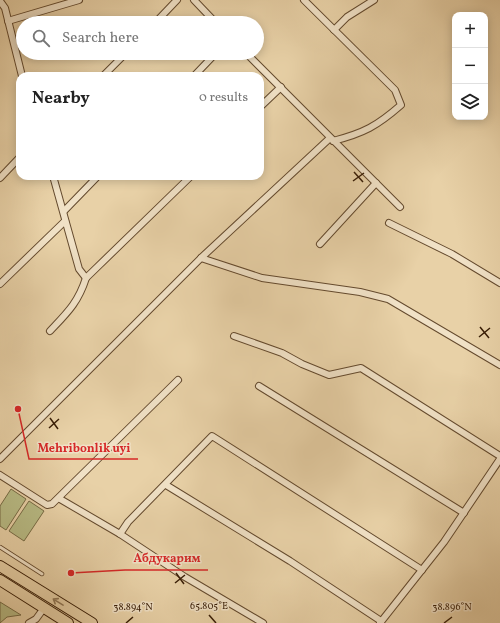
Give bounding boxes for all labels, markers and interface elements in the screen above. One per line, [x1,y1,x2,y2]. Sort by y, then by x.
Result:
map controls [452,12,488,120]
button: + [452,12,488,48]
search box [16,16,264,60]
icon: search [30,27,52,49]
text: Search here [62,28,139,49]
button: − [452,48,488,84]
button: layers [452,84,488,120]
text: Nearby [32,87,90,110]
text: 0 results [199,89,248,107]
callout: Mehribonlik uyi [29,435,138,459]
text: Mehribonlik uyi [37,441,131,457]
callout: Абдукарим [125,546,208,570]
text: Абдукарим [133,551,201,567]
one-way arrow [53,598,64,607]
text: 65.805°E [190,599,228,613]
text: 38.894°N [113,600,153,614]
text: 38.896°N [432,600,472,614]

